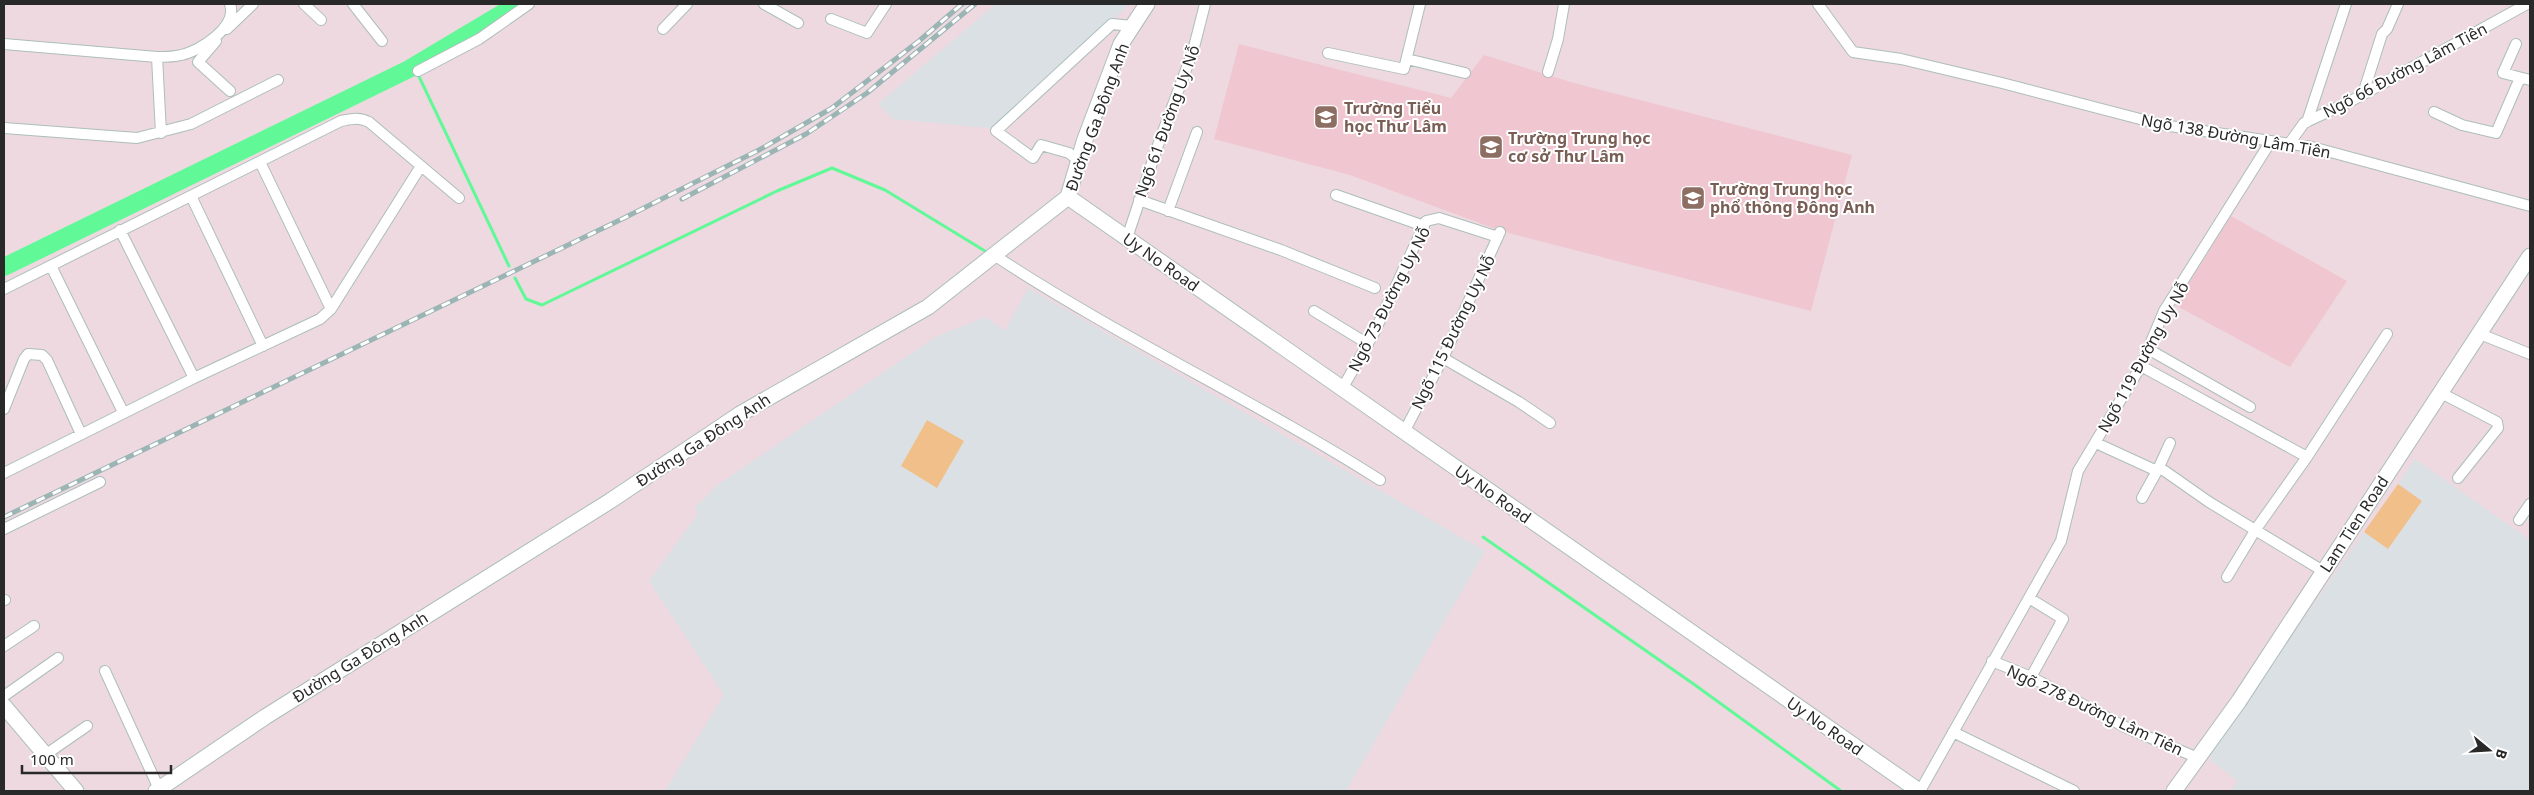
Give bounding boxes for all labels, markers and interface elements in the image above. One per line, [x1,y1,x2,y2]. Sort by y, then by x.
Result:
street label: Ngõ 66 Đường Lâm Tiên [2319,17,2491,123]
street label: Đường Ga Đông Anh [1060,40,1134,194]
street label: Ngõ 61 Đường Uy Nỗ [1129,42,1205,200]
place label: Trường Tiểu học Thư Lâm [1344,97,1447,137]
school or university icon: Trường Tiểu học Thư Lâm [1313,104,1339,130]
street label: Ngõ 138 Đường Lâm Tiên [2140,108,2332,164]
place label: Trường Trung học cơ sở Thư Lâm [1508,127,1651,167]
school or university icon: Trường Trung học cơ sở Thư Lâm [1478,134,1504,160]
place label: Trường Trung học phổ thông Đông Anh [1710,178,1875,218]
school or university icon: Trường Trung học phổ thông Đông Anh [1680,185,1706,211]
street label: Ngõ 73 Đường Uy Nỗ [1343,223,1435,375]
street label: Uy No Road [1118,228,1204,296]
street label: Ngõ 115 Đường Uy Nỗ [1406,251,1500,413]
street label: Ngõ 119 Đường Uy Nỗ [2092,278,2194,436]
street label: Đường Ga Đông Anh [631,388,775,492]
street label: Uy No Road [1450,460,1536,528]
street label: Lam Tien Road [2315,471,2393,577]
street label: Đường Ga Đông Anh [288,606,432,708]
street label: Ngõ 278 Đường Lâm Tiên [2003,659,2187,761]
street label: Uy No Road [1782,692,1868,760]
north arrow [2464,725,2514,775]
scale bar [22,742,171,774]
text: B [2491,747,2512,762]
text: 100 m [30,749,74,769]

